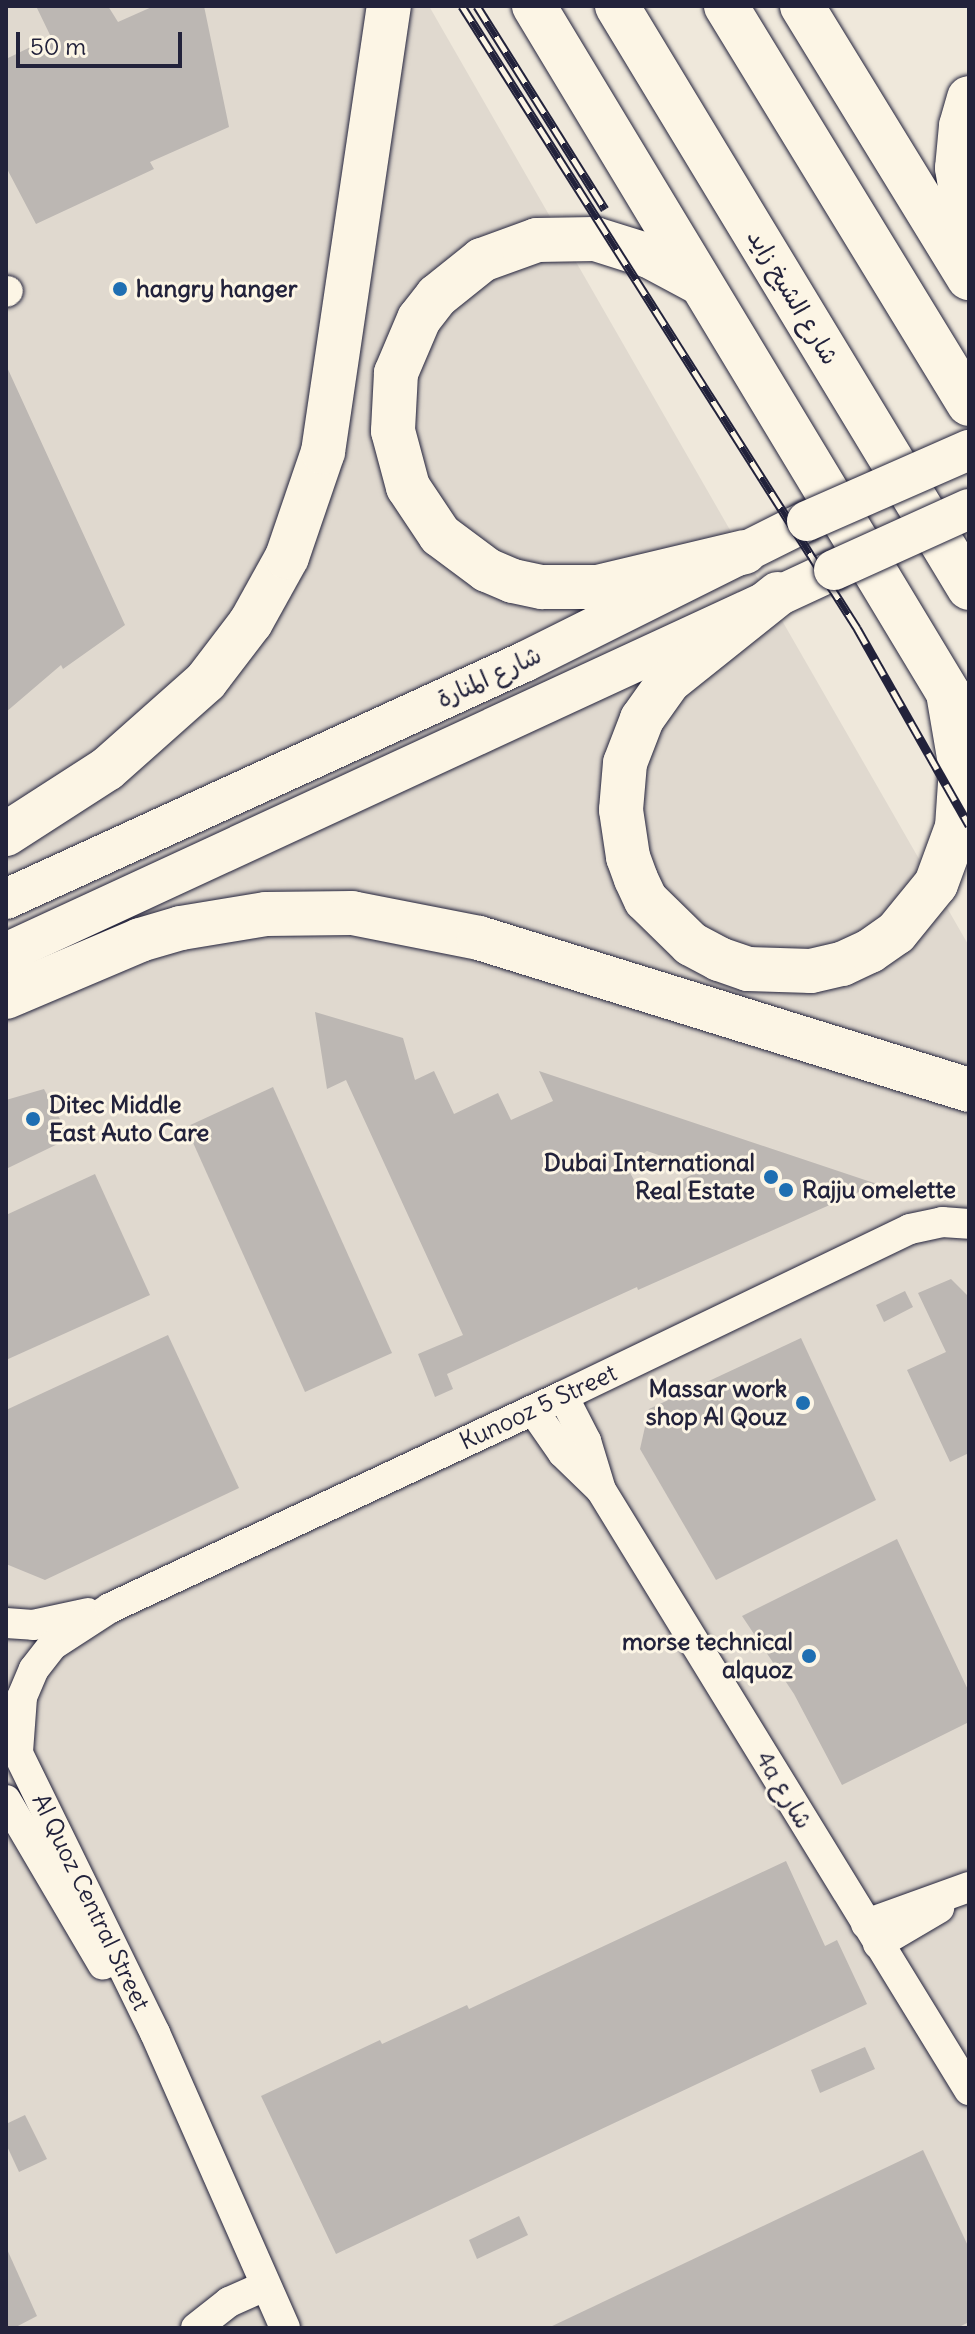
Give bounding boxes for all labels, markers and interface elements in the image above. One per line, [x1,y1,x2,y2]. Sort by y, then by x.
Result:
scale bar [20,16,186,66]
text: 50 m [30,31,86,61]
street label: شارع الشيخ زايد [741,224,845,370]
place label: hangry hanger [136,275,298,303]
marker: hangry hanger [111,280,129,298]
street label: شارع المنارة [432,640,546,714]
place label: Ditec Middle East Auto Care [49,1091,209,1147]
marker: Ditec Middle East Auto Care [24,1110,42,1128]
place label: Dubai International Real Estate [544,1149,755,1205]
marker: Dubai International Real Estate [762,1168,780,1186]
place label: Rajju omelette [802,1176,956,1204]
marker: Rajju omelette [777,1181,795,1199]
street label: Kunooz 5 Street [455,1358,621,1456]
place label: Massar work shop Al Qouz [646,1375,787,1431]
marker: Massar work shop Al Qouz [794,1394,812,1412]
place label: morse technical alquoz [622,1628,793,1684]
marker: morse technical alquoz [800,1647,818,1665]
street label: 4a شارع [750,1746,818,1834]
street label: Al Quoz Central Street [26,1789,156,2015]

